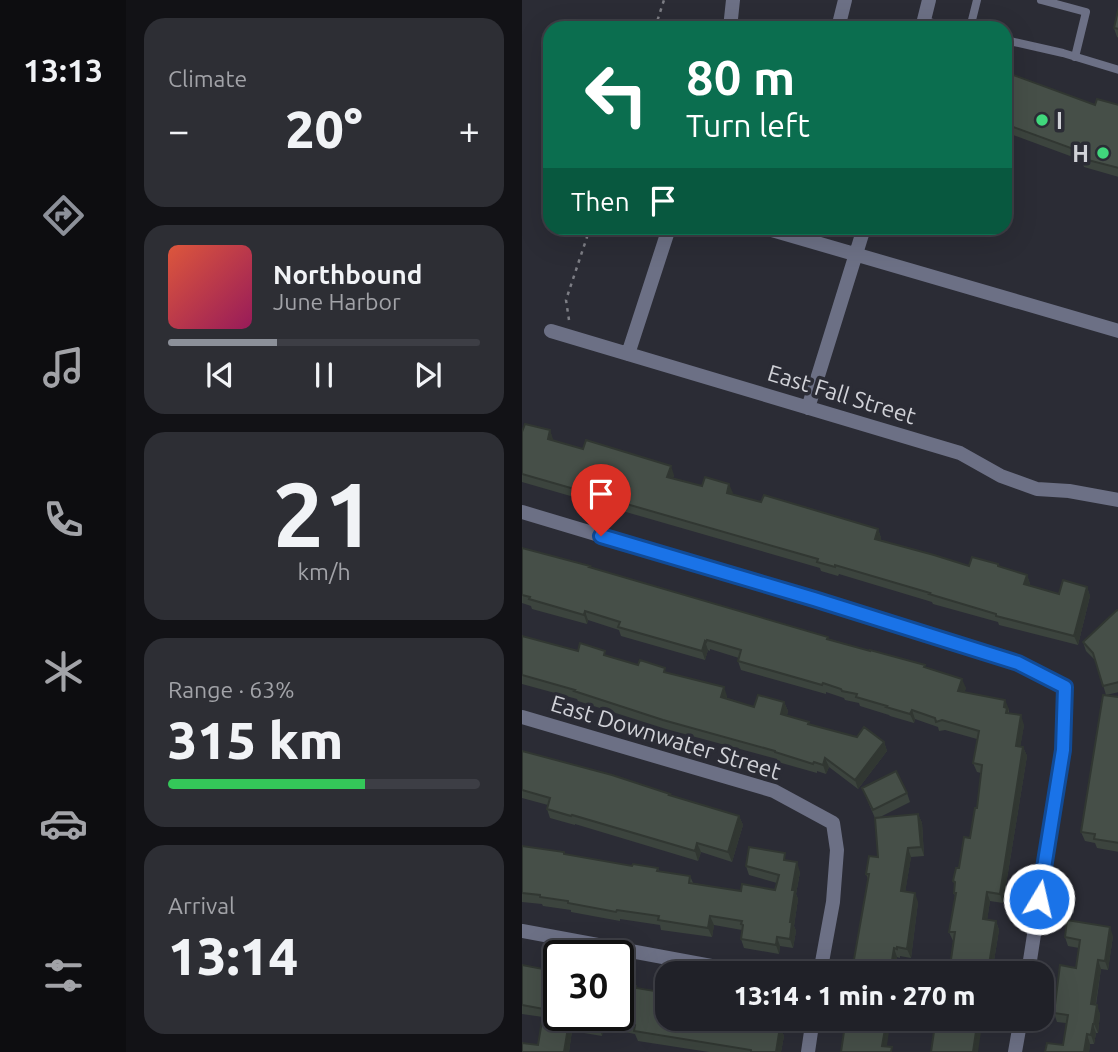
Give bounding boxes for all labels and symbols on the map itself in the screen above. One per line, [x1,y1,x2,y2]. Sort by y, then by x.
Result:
place label: I [1056,108,1063,133]
marker: I [1034,112,1050,128]
place label: H [1072,141,1089,166]
marker: H [1095,145,1111,161]
street label: East Fall Street [765,360,919,428]
pin [571,464,631,536]
street label: East Downwater Street [548,690,784,784]
position arrow [1002,862,1076,936]
speed limit sign: 30 [543,940,634,1031]

